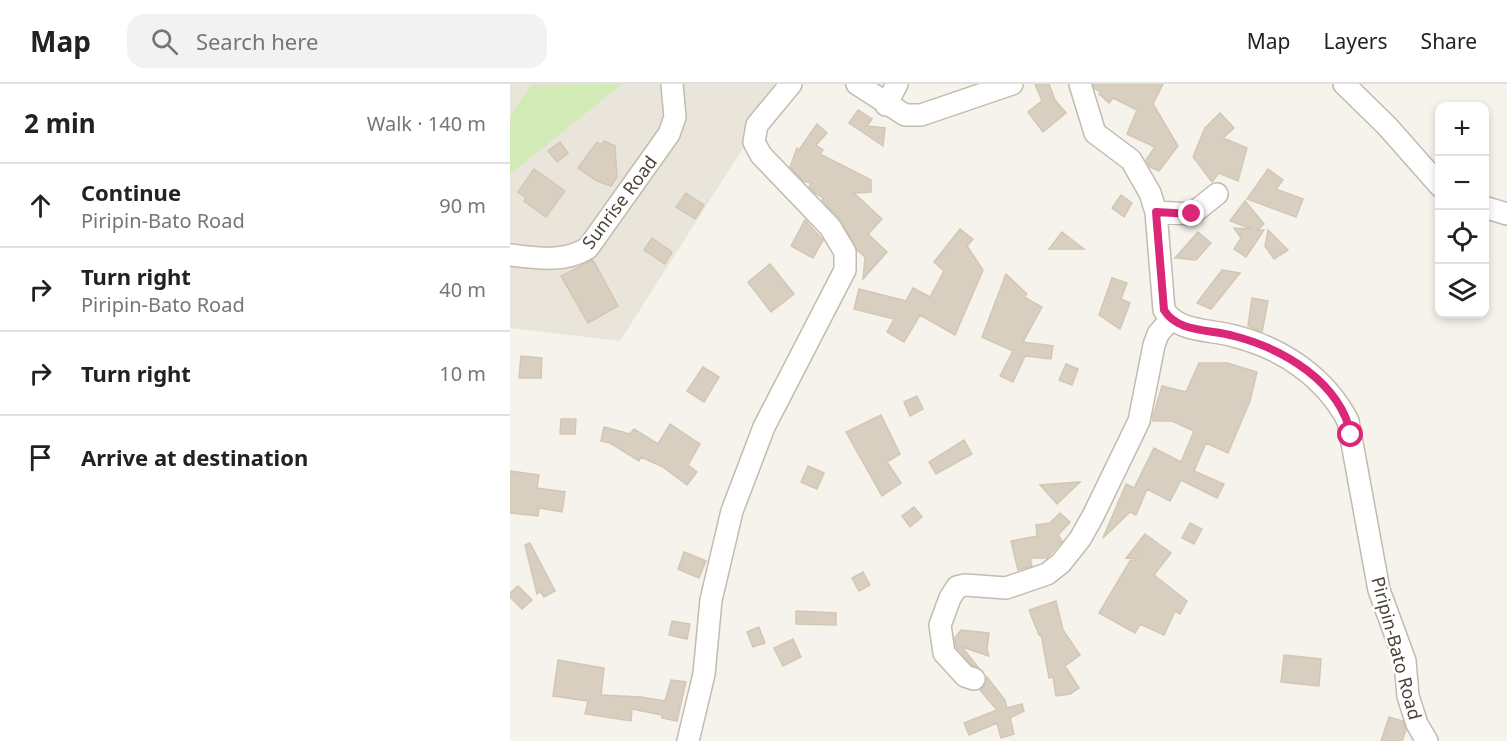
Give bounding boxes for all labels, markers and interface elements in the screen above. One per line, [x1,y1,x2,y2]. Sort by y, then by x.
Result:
search box [127,14,547,68]
text: Map [30,22,91,60]
icon: search [148,25,181,58]
text: Search here [196,26,318,56]
text: Map [1247,27,1291,55]
text: Layers [1324,27,1388,55]
text: Share [1421,27,1477,55]
map controls [1435,102,1489,318]
button: + [1435,102,1489,156]
text: 2 min [24,105,96,141]
text: Walk · 140 m [367,110,486,137]
street label: Sunrise Road [576,150,662,254]
button: − [1435,156,1489,210]
text: Continue [81,177,181,207]
icon: ahead [24,189,57,222]
text: 90 m [439,192,486,219]
route end [1178,200,1204,226]
text: Piripin-Bato Road [81,207,245,234]
button: locate [1435,210,1489,264]
text: Turn right [81,261,191,291]
button: layers [1435,264,1489,318]
icon: right [24,273,57,306]
text: 40 m [439,276,486,303]
text: Piripin-Bato Road [81,291,245,318]
icon: right [24,357,57,390]
text: Turn right [81,358,191,388]
text: 10 m [439,360,486,387]
route start [1337,421,1363,447]
icon: arrive [24,441,57,474]
text: Arrive at destination [81,442,308,472]
street label: Piripin-Bato Road [1366,574,1428,722]

